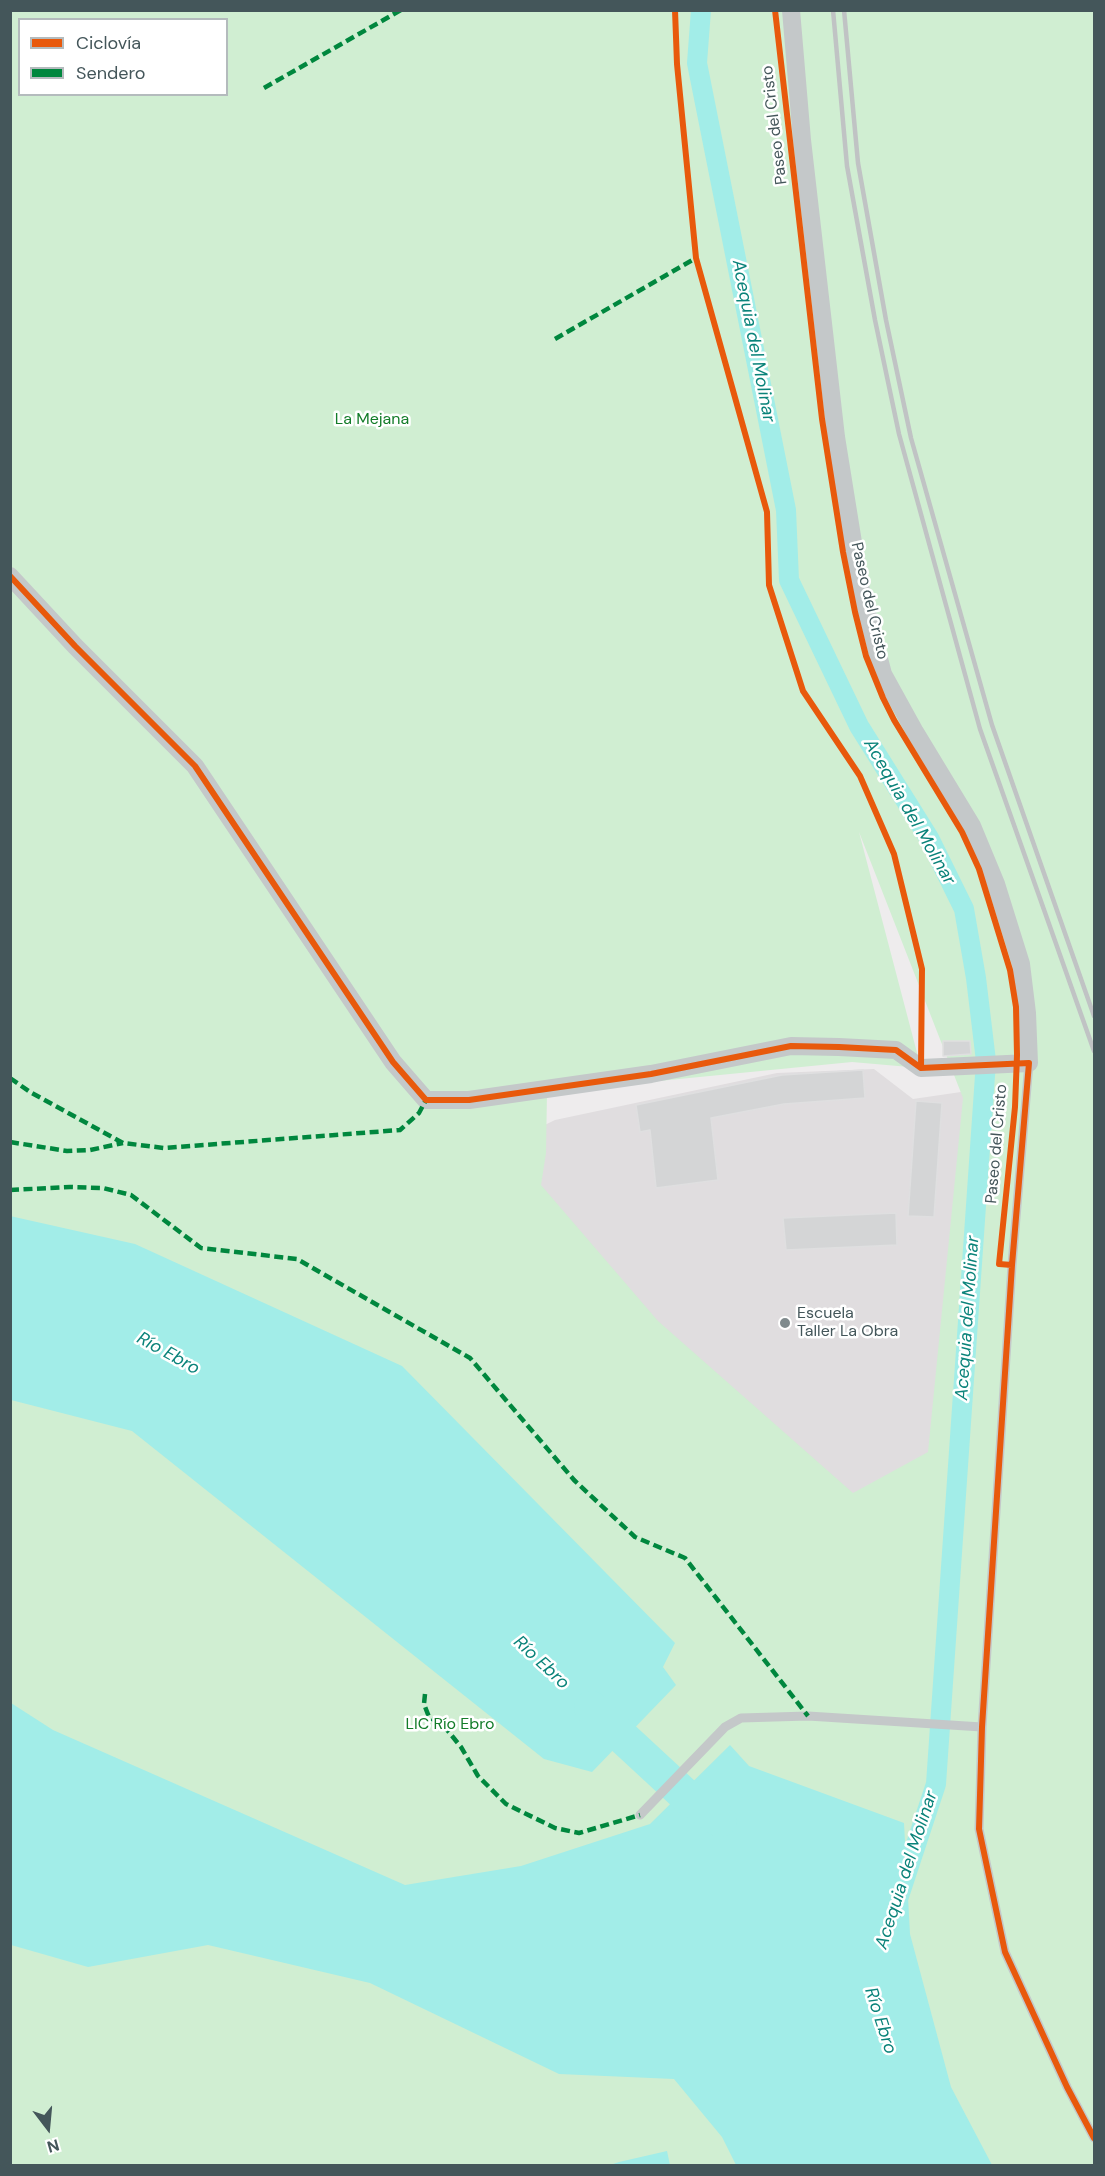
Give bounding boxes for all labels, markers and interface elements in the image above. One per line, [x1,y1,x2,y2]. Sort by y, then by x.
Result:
legend [18,18,228,96]
text: Ciclovía [76,31,141,55]
text: Sendero [76,61,146,85]
street label: Paseo del Cristo [758,64,792,186]
water label: Acequia del Molinar [727,258,779,424]
park label: La Mejana [335,410,409,430]
street label: Paseo del Cristo [846,540,892,662]
water label: Acequia del Molinar [858,735,960,889]
street label: Paseo del Cristo [982,1083,1012,1205]
water label: Acequia del Molinar [951,1235,985,1401]
place label: Escuela Taller La Obra [797,1304,898,1342]
marker: Escuela Taller La Obra [778,1316,792,1330]
water label: Río Ebro [133,1328,203,1380]
water label: Río Ebro [509,1632,573,1694]
park label: LIC Río Ebro [406,1715,494,1735]
water label: Acequia del Molinar [871,1788,943,1952]
water label: Río Ebro [859,1985,901,2057]
north arrow [18,2098,78,2158]
text: N [45,2134,62,2157]

